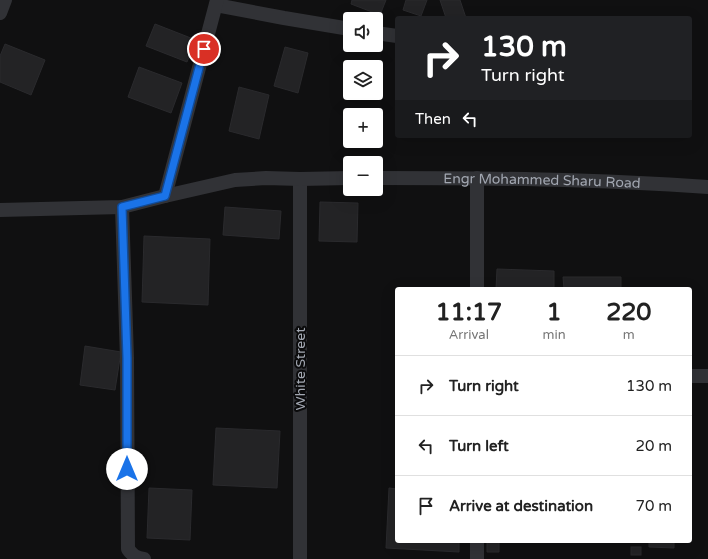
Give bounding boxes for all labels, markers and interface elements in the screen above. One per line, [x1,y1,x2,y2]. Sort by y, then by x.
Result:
map controls [343,12,383,196]
button: sound [343,12,383,52]
text: 130 m [481,30,567,64]
pin [187,32,221,66]
icon: right [415,32,467,84]
icon: arrive [193,38,215,60]
button: layers [343,60,383,100]
text: Turn right [481,64,565,86]
button: + [343,108,383,148]
icon: left [459,108,481,130]
text: Then [415,110,451,128]
button: − [343,156,383,196]
street label: Engr Mohammed Sharu Road [443,170,641,191]
text: 11:17 [436,298,502,327]
text: 1 [547,298,562,327]
text: 220 [606,298,651,327]
street label: White Street [292,327,309,411]
text: Arrival [449,327,489,343]
text: min [543,327,566,343]
text: m [623,327,635,343]
icon: right [415,375,437,397]
text: Turn right [449,377,519,395]
text: 130 m [626,377,672,395]
icon: left [415,435,437,457]
text: Turn left [449,437,509,455]
text: 20 m [635,437,672,455]
position arrow [106,448,148,490]
icon: arrive [415,495,437,517]
text: Arrive at destination [449,497,593,515]
text: 70 m [635,497,672,515]

